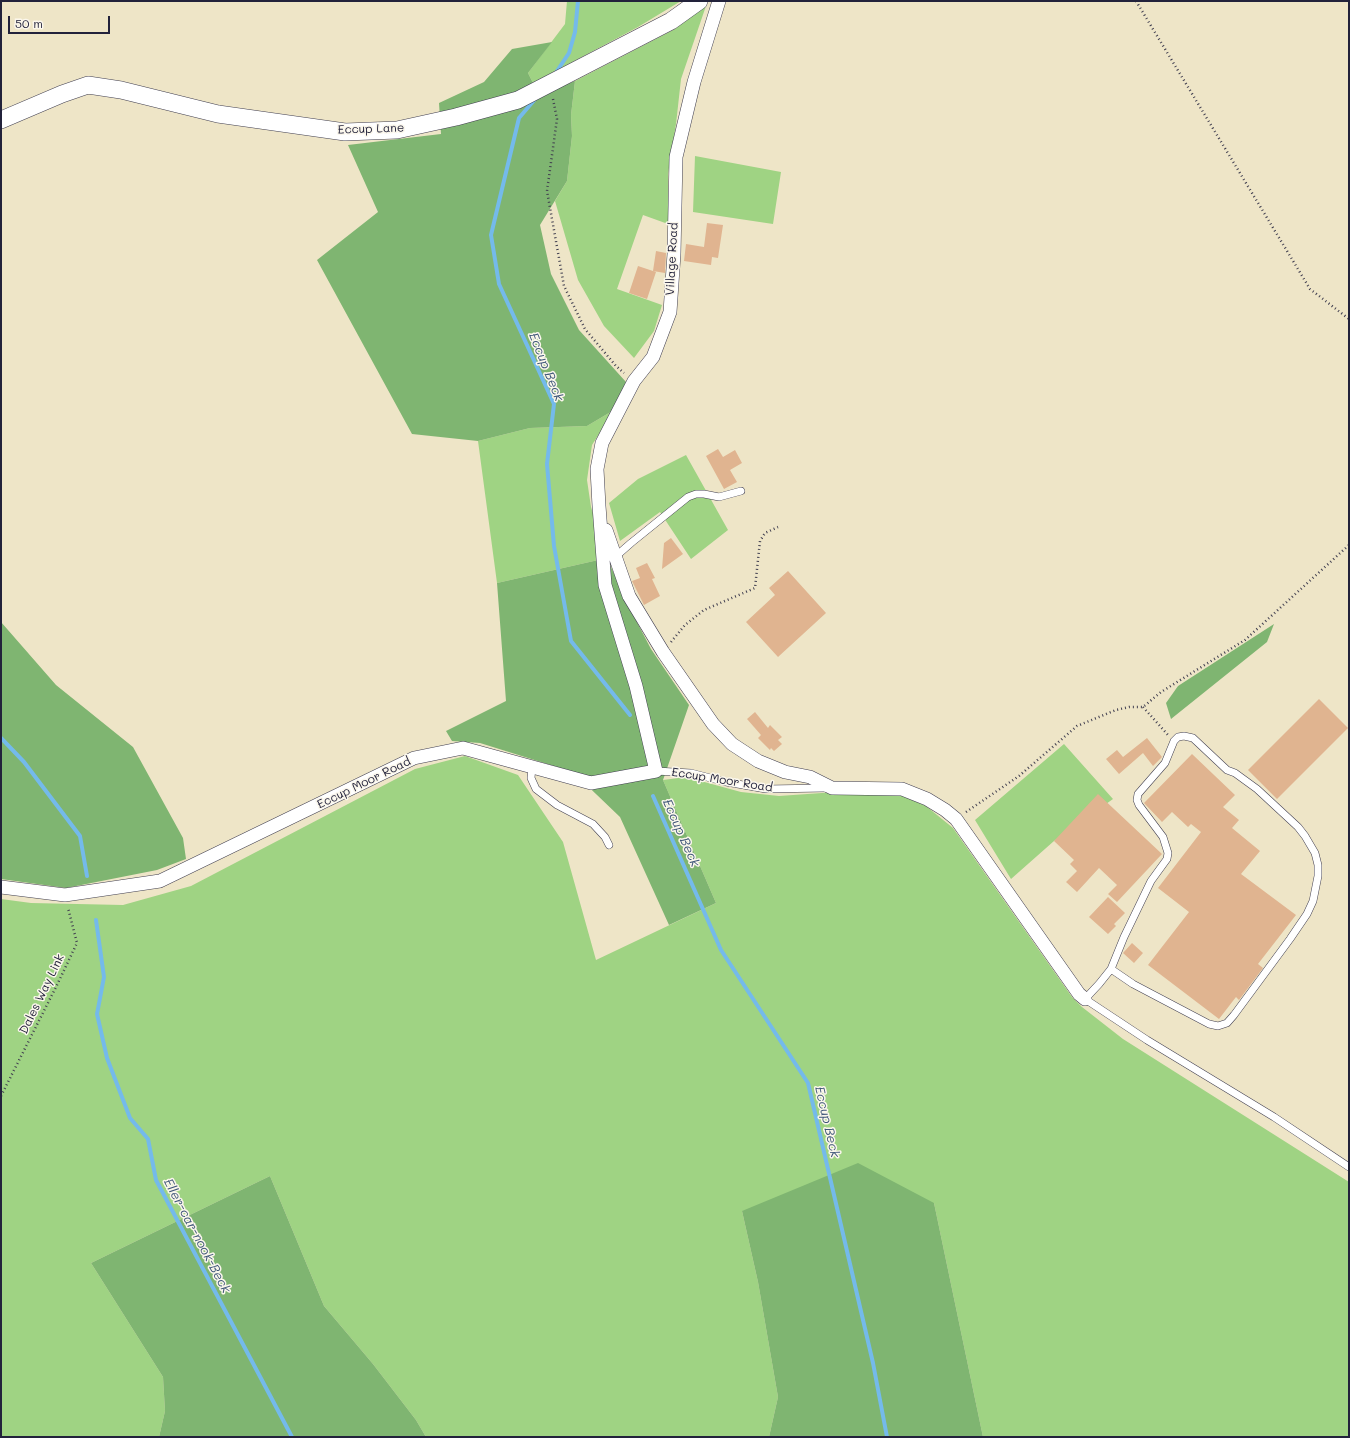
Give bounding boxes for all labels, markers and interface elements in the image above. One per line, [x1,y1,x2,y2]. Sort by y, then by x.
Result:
scale bar [10,8,112,34]
text: 50 m [15,15,43,31]
street label: Eccup Lane [337,121,405,137]
street label: Village Road [663,222,681,296]
water label: Eccup Beck [525,330,567,404]
street label: Eccup Moor Road [315,754,413,812]
street label: Eccup Moor Road [670,765,774,795]
water label: Eccup Beck [659,797,703,869]
street label: Dales Way Link [16,952,68,1036]
water label: Eccup Beck [811,1085,843,1159]
water label: Eller-car-nook-Beck [160,1176,234,1296]

